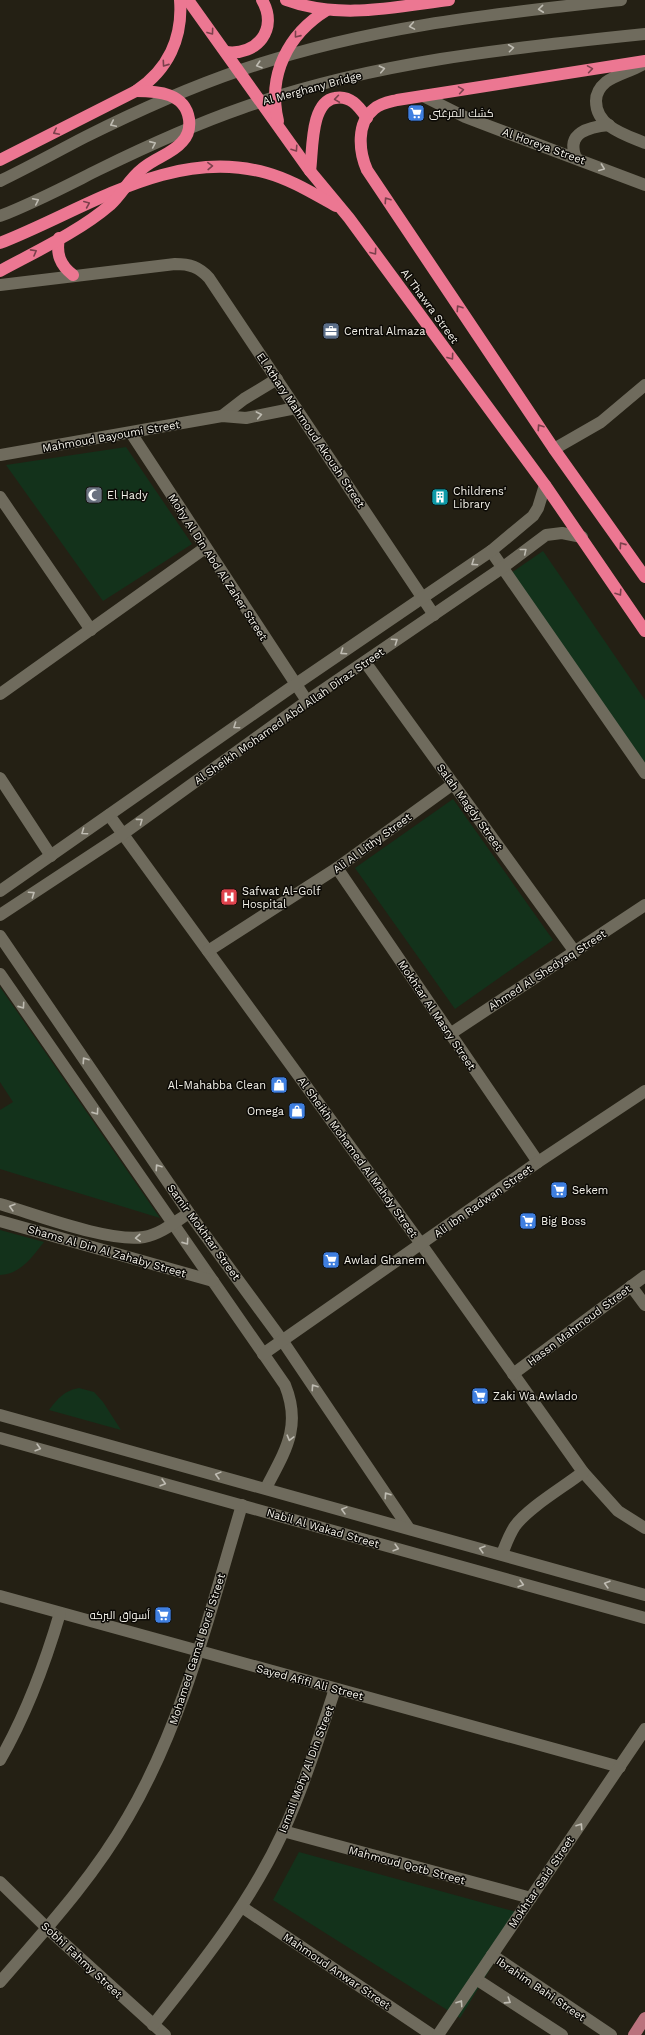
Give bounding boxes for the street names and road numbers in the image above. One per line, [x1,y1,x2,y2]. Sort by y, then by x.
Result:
street label: Al Merghany Bridge [261,69,363,108]
street label: Al Horeya Street [501,125,587,168]
street label: Al Thawra Street [398,266,461,347]
street label: El Athary Mahmoud Akoush Street [254,350,368,511]
street label: Mahmoud Bayoumi Street [41,418,181,455]
street label: Mohy Al Din Abd Al Zaher Street [165,492,270,643]
street label: Al Sheikh Mohamed Abd Allah Diraz Street [192,645,387,787]
street label: Salah Magdy Street [434,761,506,853]
street label: Ali Al Lithy Street [330,810,414,876]
street label: Ahmed Al Shedyaq Street [486,927,609,1013]
street label: Mokhtar Al Masry Street [395,958,478,1073]
street label: Al Sheikh Mohamed Al Mahdy Street [295,1074,421,1240]
street label: Ali Ibn Radwan Street [431,1162,535,1240]
street label: Samir Mokhtar Street [164,1182,243,1283]
street label: Shams Al Din Al Zahaby Street [26,1223,188,1280]
street label: Hassn Mahmoud Street [525,1282,634,1369]
street label: Nabil Al Wakad Street [265,1506,381,1551]
street label: Mohamed Gamal Borei Street [167,1572,228,1726]
street label: Sayed Afifi Ali Street [255,1662,365,1703]
street label: Ismail Mohy Al Din Street [276,1703,337,1835]
street label: Mokhtar Said Street [506,1834,577,1930]
street label: Mahmoud Qotb Street [347,1844,467,1887]
street label: Sobhi Fahmy Street [39,1920,125,2001]
street label: Mahmoud Anwar Street [281,1931,393,2012]
street label: Ibrahim Bahi Street [494,1955,588,2024]

